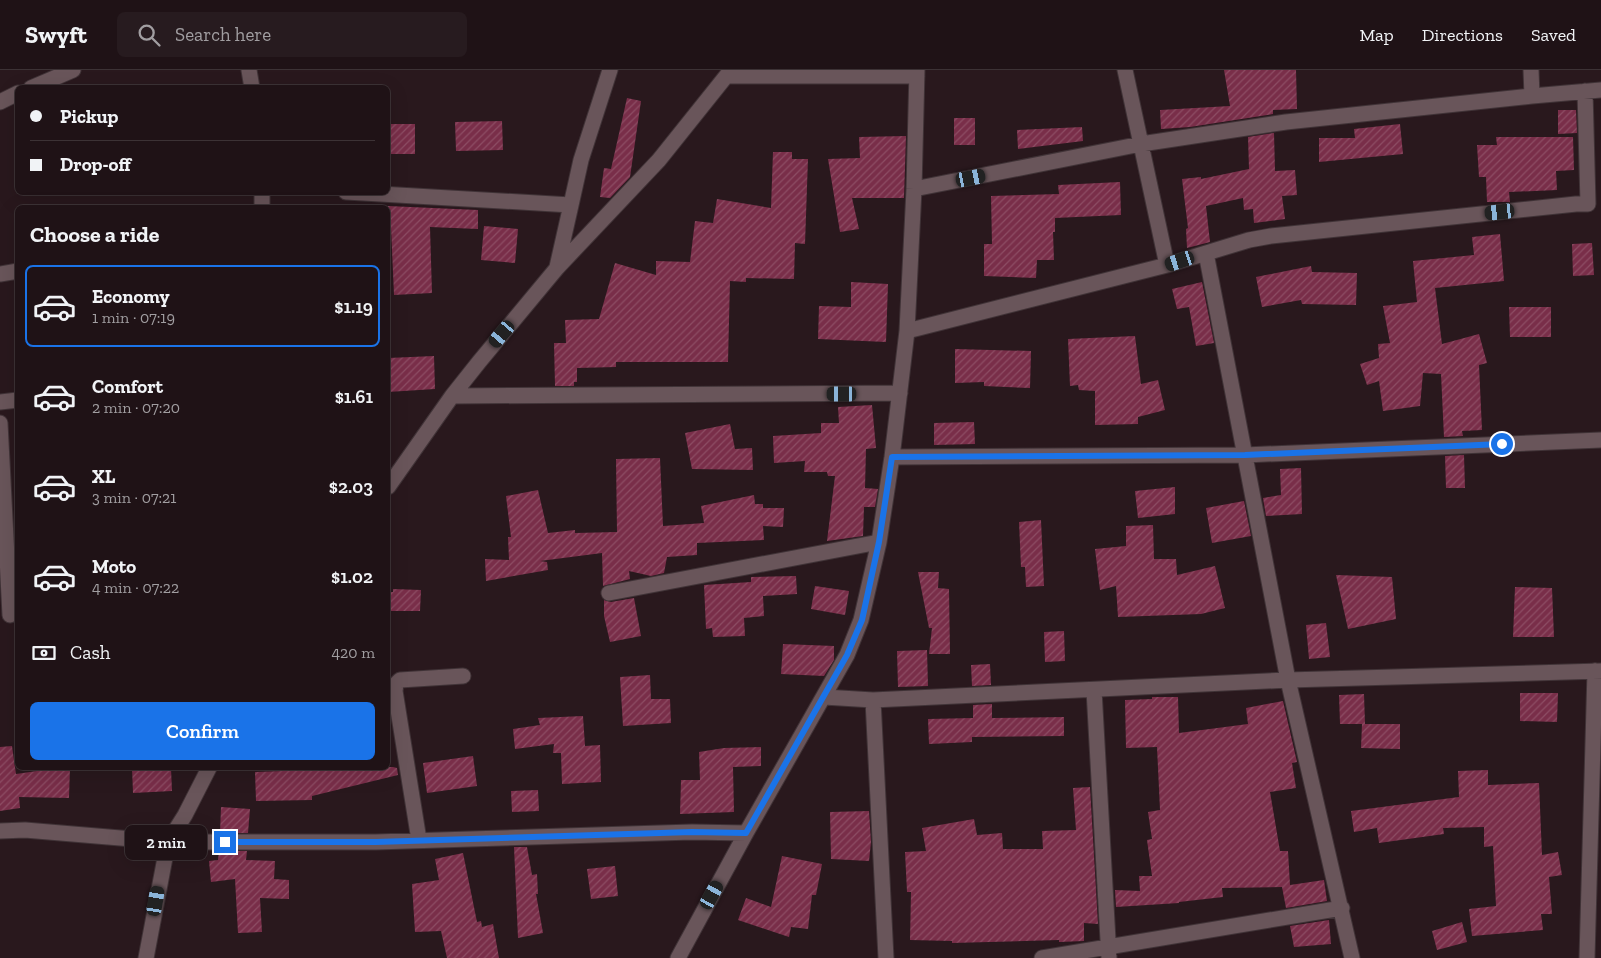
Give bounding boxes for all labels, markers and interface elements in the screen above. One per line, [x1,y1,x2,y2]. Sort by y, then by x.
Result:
search box [117,12,467,57]
text: Swyft [25,20,87,49]
icon: search [135,21,163,49]
text: Search here [175,23,271,46]
text: Map [1359,24,1394,46]
text: Directions [1422,24,1503,46]
text: Saved [1531,24,1576,46]
text: Pickup [60,105,118,128]
text: Drop-off [60,153,131,176]
car [954,168,987,188]
car [1484,203,1515,221]
text: Choose a ride [30,221,160,248]
car [1163,249,1196,273]
icon: car [32,284,77,329]
text: Economy [92,285,170,308]
text: $1.19 [334,295,373,318]
text: 1 min · 07:19 [92,308,175,327]
car [486,318,517,350]
icon: car [32,374,77,419]
text: Comfort [92,375,163,398]
text: $1.61 [335,385,373,408]
car [827,387,857,402]
text: 2 min · 07:20 [92,398,180,417]
route start [1491,433,1513,455]
icon: car [32,464,77,509]
text: XL [92,465,115,488]
text: $2.03 [329,475,373,498]
text: 3 min · 07:21 [92,488,176,507]
icon: car [32,554,77,599]
text: Moto [92,555,136,578]
text: $1.02 [331,565,373,588]
text: 4 min · 07:22 [92,578,179,597]
icon: cash [30,639,58,667]
text: Cash [70,641,110,664]
text: 420 m [331,643,375,662]
button: Confirm [30,702,375,760]
callout: 2 min [125,824,208,860]
route end [214,831,236,853]
text: 2 min [146,833,186,852]
car [698,878,725,912]
car [146,885,165,917]

